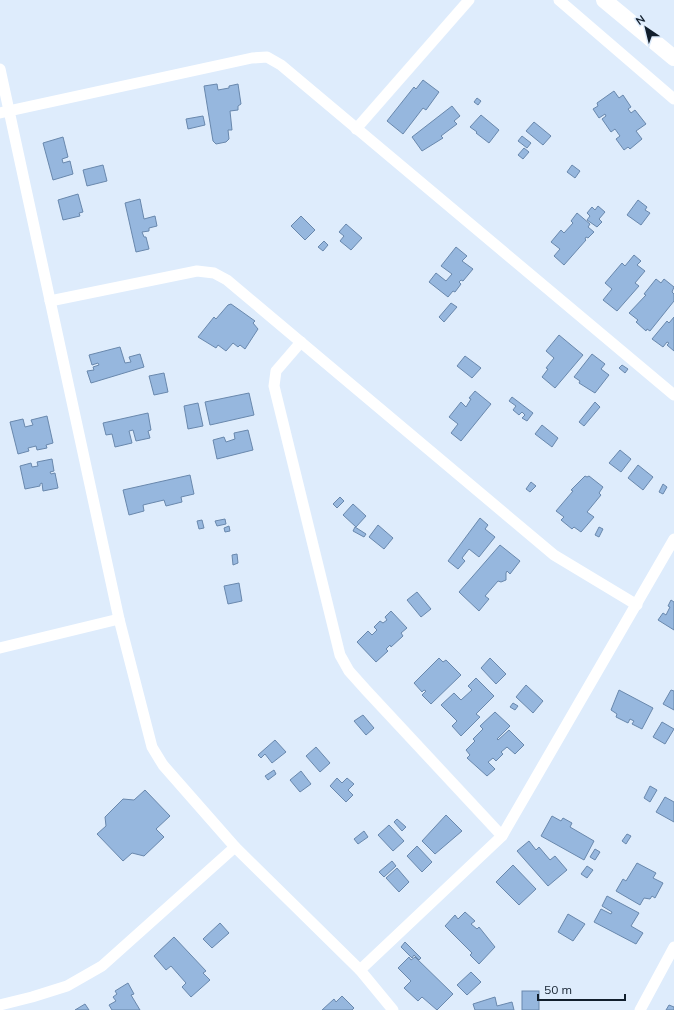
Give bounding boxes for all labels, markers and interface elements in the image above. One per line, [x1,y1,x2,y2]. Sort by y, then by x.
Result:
north arrow [626,8,666,48]
text: N [633,12,648,28]
scale bar [538,976,625,1002]
text: 50 m [544,982,572,997]

